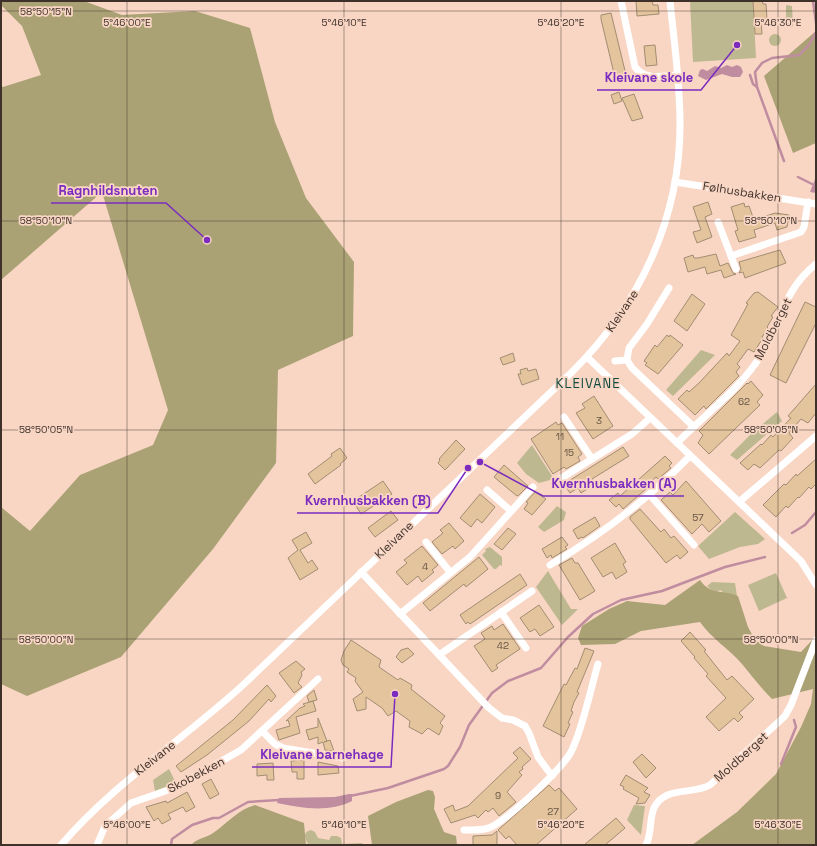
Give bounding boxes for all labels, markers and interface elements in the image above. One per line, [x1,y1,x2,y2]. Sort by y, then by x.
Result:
text: 58°50'15"N [20,5,72,18]
text: 5°46'00"E [103,16,151,29]
text: 5°46'10"E [321,16,367,29]
text: 5°46'20"E [538,16,585,29]
text: 5°46'30"E [754,16,802,29]
callout: Kleivane skole [597,65,701,90]
text: Kleivane skole [605,69,693,86]
callout: Ragnhildsnuten [51,178,166,203]
street label: Følhusbakken [702,178,782,206]
text: Ragnhildsnuten [58,182,158,199]
text: 58°50'10"N [20,214,72,227]
text: 58°50'10"N [745,214,797,227]
street label: Kleivane [602,287,642,335]
street label: Moldberget [751,295,795,363]
district label: KLEIVANE [555,375,621,392]
house number: 62 [738,395,750,408]
house number: 3 [596,414,602,427]
text: 58°50'05"N [19,423,73,436]
text: 58°50'05"N [744,423,798,436]
house number: 11 [556,430,564,443]
house number: 15 [564,446,574,459]
callout: Kvernhusbakken (A) [543,471,684,496]
text: Kvernhusbakken (A) [551,475,677,492]
callout: Kvernhusbakken (B) [297,488,438,513]
text: Kvernhusbakken (B) [305,492,431,509]
house number: 57 [692,511,704,524]
street label: Kleivane [371,518,417,562]
house number: 4 [422,560,428,573]
text: 58°50'00"N [19,633,73,646]
text: 58°50'00"N [744,633,798,646]
house number: 42 [497,639,509,652]
street label: Moldberget [710,728,772,786]
street label: Kleivane [131,737,179,779]
callout: Kleivane barnehage [252,742,391,767]
text: Kleivane barnehage [260,746,384,763]
street label: Skobekken [165,753,227,797]
house number: 9 [495,789,501,802]
house number: 27 [547,805,559,818]
text: 5°46'00"E [103,818,151,831]
text: 5°46'10"E [321,818,367,831]
text: 5°46'20"E [538,818,585,831]
text: 5°46'30"E [754,818,802,831]

